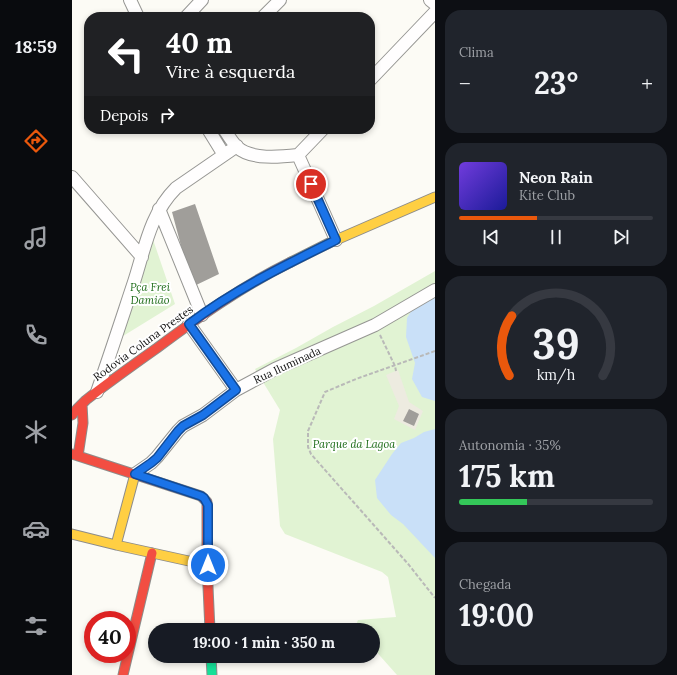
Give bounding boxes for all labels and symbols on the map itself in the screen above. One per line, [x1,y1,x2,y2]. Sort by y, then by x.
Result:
pin [294,167,328,201]
park label: Pça Frei Damião [130,280,171,307]
street label: Rodovia Coluna Prestes [90,302,196,384]
street label: Rua Iluminada [251,343,323,387]
park label: Parque da Lagoa [313,437,396,451]
position arrow [187,544,229,586]
speed limit sign: 40 [84,611,136,663]

